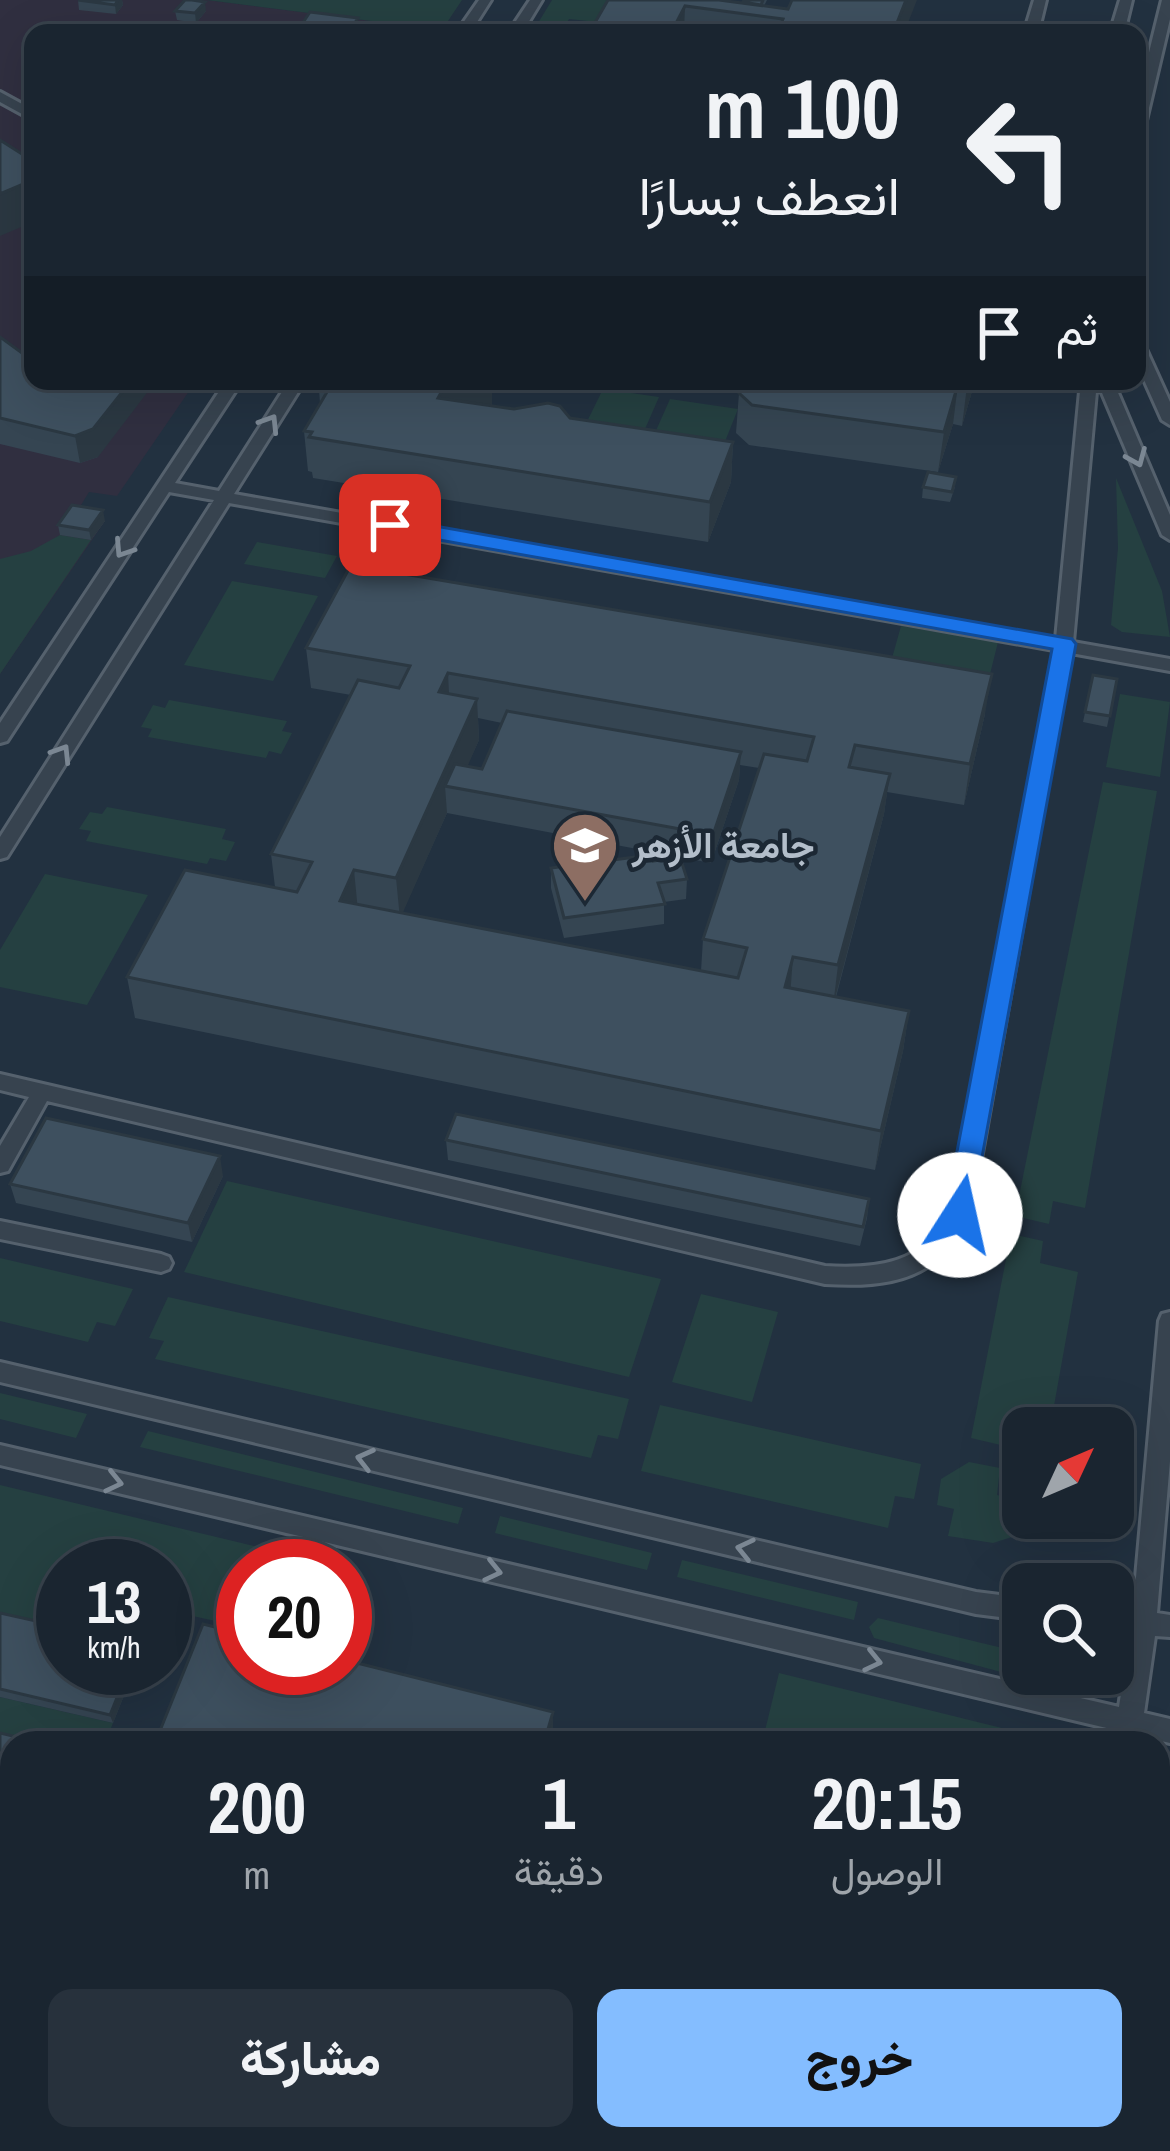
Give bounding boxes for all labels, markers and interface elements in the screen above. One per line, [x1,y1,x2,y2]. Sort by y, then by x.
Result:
text: 100 m [705,51,900,164]
icon: left [942,72,1098,228]
text: انعطف يسارًا [638,159,900,232]
text: ثم [1056,298,1098,359]
icon: arrive [966,300,1032,366]
one-way arrow [256,415,278,437]
one-way arrow [1123,446,1147,467]
pin [339,474,441,576]
icon: arrive [357,492,423,558]
one-way arrow [116,535,138,557]
one-way arrow [48,745,70,767]
school or university icon: جامعة الأزهر [550,810,620,904]
place label: جامعة الأزهر [631,821,814,869]
position arrow [897,1152,1023,1278]
north arrow [1002,1407,1134,1539]
map controls [1002,1407,1134,1695]
one-way arrow [355,1448,376,1473]
one-way arrow [103,1468,123,1493]
one-way arrow [735,1538,755,1563]
speed limit sign: 20 [216,1539,372,1695]
one-way arrow [483,1557,503,1582]
text: 13 [87,1561,141,1642]
button: search [1002,1563,1134,1695]
text: km/h [87,1627,141,1667]
one-way arrow [862,1647,883,1672]
text: 1 [542,1754,575,1851]
text: 20:15 [811,1754,962,1851]
text: 200 [208,1758,306,1855]
text: دقيقة [514,1845,604,1897]
text: الوصول [831,1845,943,1897]
text: m [243,1849,270,1901]
button: مشاركة [48,1989,573,2127]
button: خروج [597,1989,1122,2127]

